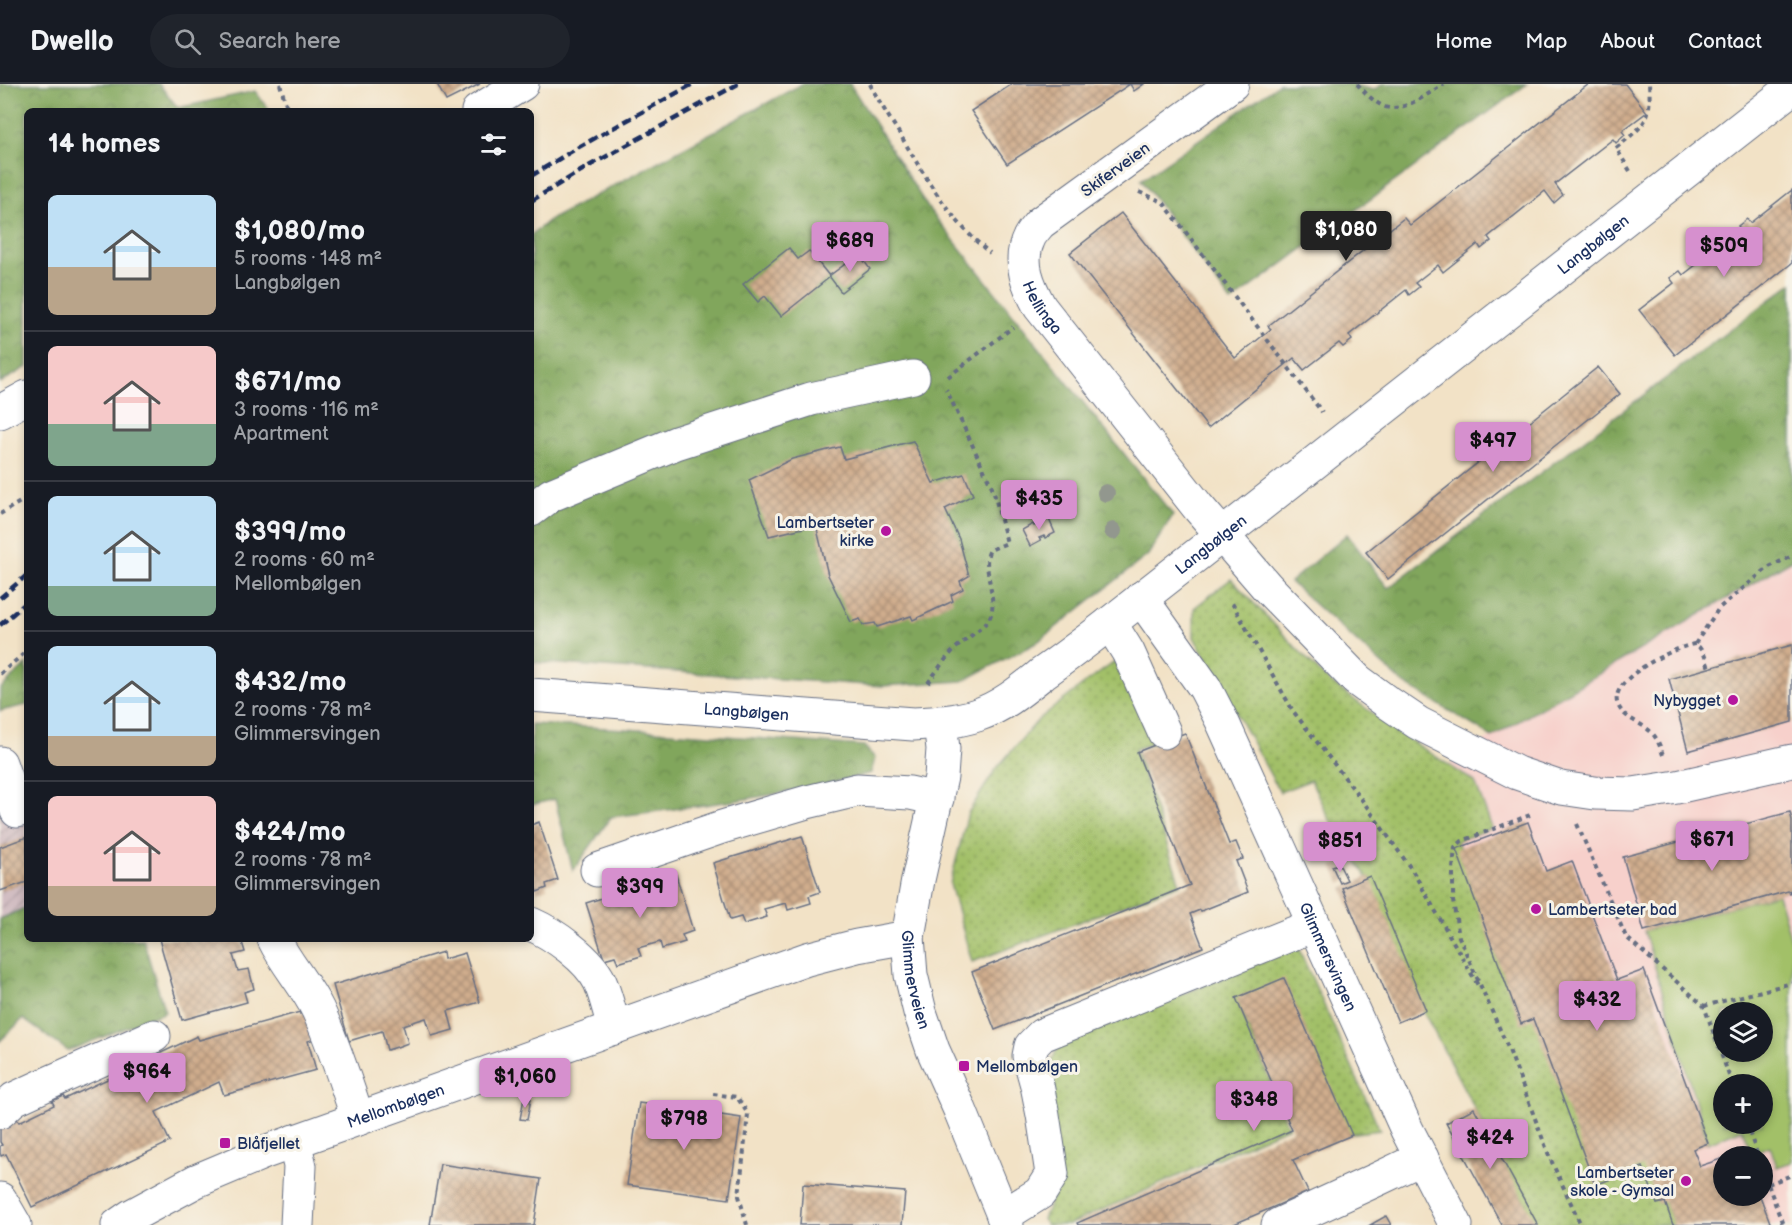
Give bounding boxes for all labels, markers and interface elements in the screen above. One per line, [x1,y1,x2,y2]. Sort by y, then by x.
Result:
search box [150,14,570,68]
text: Dwello [30,25,114,58]
icon: search [171,25,204,58]
text: Search here [219,28,341,55]
text: Home [1435,29,1492,54]
text: Map [1525,29,1567,54]
text: About [1600,29,1655,54]
text: Contact [1688,29,1762,54]
icon: filters [477,128,510,161]
text: 14 homes [48,129,160,160]
street label: Skiferveien [1078,139,1154,201]
pin: $1,080 [1297,211,1395,262]
street label: Langbølgen [1554,212,1633,279]
text: $1,080/mo [234,216,365,247]
text: $1,080 [1315,218,1377,242]
icon: home [96,219,168,291]
pin: $689 [814,222,886,273]
pin: $509 [1688,227,1760,278]
text: $689 [825,229,875,253]
text: $509 [1700,234,1748,258]
text: 5 rooms · 148 m² [234,247,382,271]
text: Langbølgen [234,271,341,295]
street label: Hellinga [1018,278,1066,338]
text: $671/mo [234,367,341,398]
icon: home [96,370,168,442]
text: 3 rooms · 116 m² [234,398,379,422]
text: Apartment [234,422,329,446]
pin: $497 [1457,422,1529,473]
text: $497 [1469,429,1517,453]
pin: $435 [1003,480,1075,531]
text: $435 [1015,487,1063,511]
street label: Langbølgen [1172,511,1251,579]
place label: Lambertseter kirke [777,514,875,551]
text: $399/mo [234,517,346,548]
icon: home [96,520,168,592]
marker: Lambertseter kirke [879,524,893,538]
text: 2 rooms · 60 m² [234,548,375,572]
text: Mellombølgen [234,572,362,596]
text: $432/mo [234,667,346,698]
icon: home [96,670,168,742]
place label: Nybygget [1653,692,1721,711]
marker: Nybygget [1726,693,1740,707]
text: 2 rooms · 78 m² [234,698,372,722]
street label: Langbølgen [703,700,790,726]
text: Glimmersvingen [234,722,380,746]
text: $424/mo [234,817,346,848]
icon: home [96,820,168,892]
pin: $671 [1676,821,1748,872]
pin: $851 [1304,822,1376,873]
text: $671 [1690,828,1734,852]
text: $851 [1317,829,1363,853]
text: 2 rooms · 78 m² [234,848,372,872]
pin: $399 [604,868,676,919]
text: Glimmersvingen [234,872,380,896]
text: $399 [616,875,664,899]
street label: Glimmersvingen [1294,900,1360,1014]
place label: Lambertseter bad [1548,901,1677,920]
marker: Lambertseter bad [1529,902,1543,916]
street label: Glimmerveien [896,928,933,1032]
pin: $432 [1561,981,1633,1032]
text: $432 [1573,988,1621,1012]
map controls [1713,1002,1773,1206]
button: layers [1713,1002,1773,1062]
pin: $964 [111,1053,183,1104]
pin: $1,060 [476,1058,574,1109]
place label: Mellombølgen [976,1058,1078,1077]
marker: Mellombølgen [957,1059,971,1073]
text: $964 [123,1060,171,1084]
text: $1,060 [493,1065,557,1089]
button: + [1713,1074,1773,1134]
street label: Mellombølgen [345,1081,447,1133]
pin: $348 [1218,1081,1290,1132]
text: $348 [1230,1088,1278,1112]
pin: $798 [648,1100,720,1151]
text: $798 [660,1107,708,1131]
pin: $424 [1454,1119,1526,1170]
text: $424 [1466,1126,1514,1150]
place label: Blåfjellet [237,1135,300,1154]
marker: Blåfjellet [218,1136,232,1150]
button: − [1713,1146,1773,1206]
place label: Lambertseter skole - Gymsal [1570,1164,1674,1201]
marker: Lambertseter skole - Gymsal [1679,1174,1693,1188]

